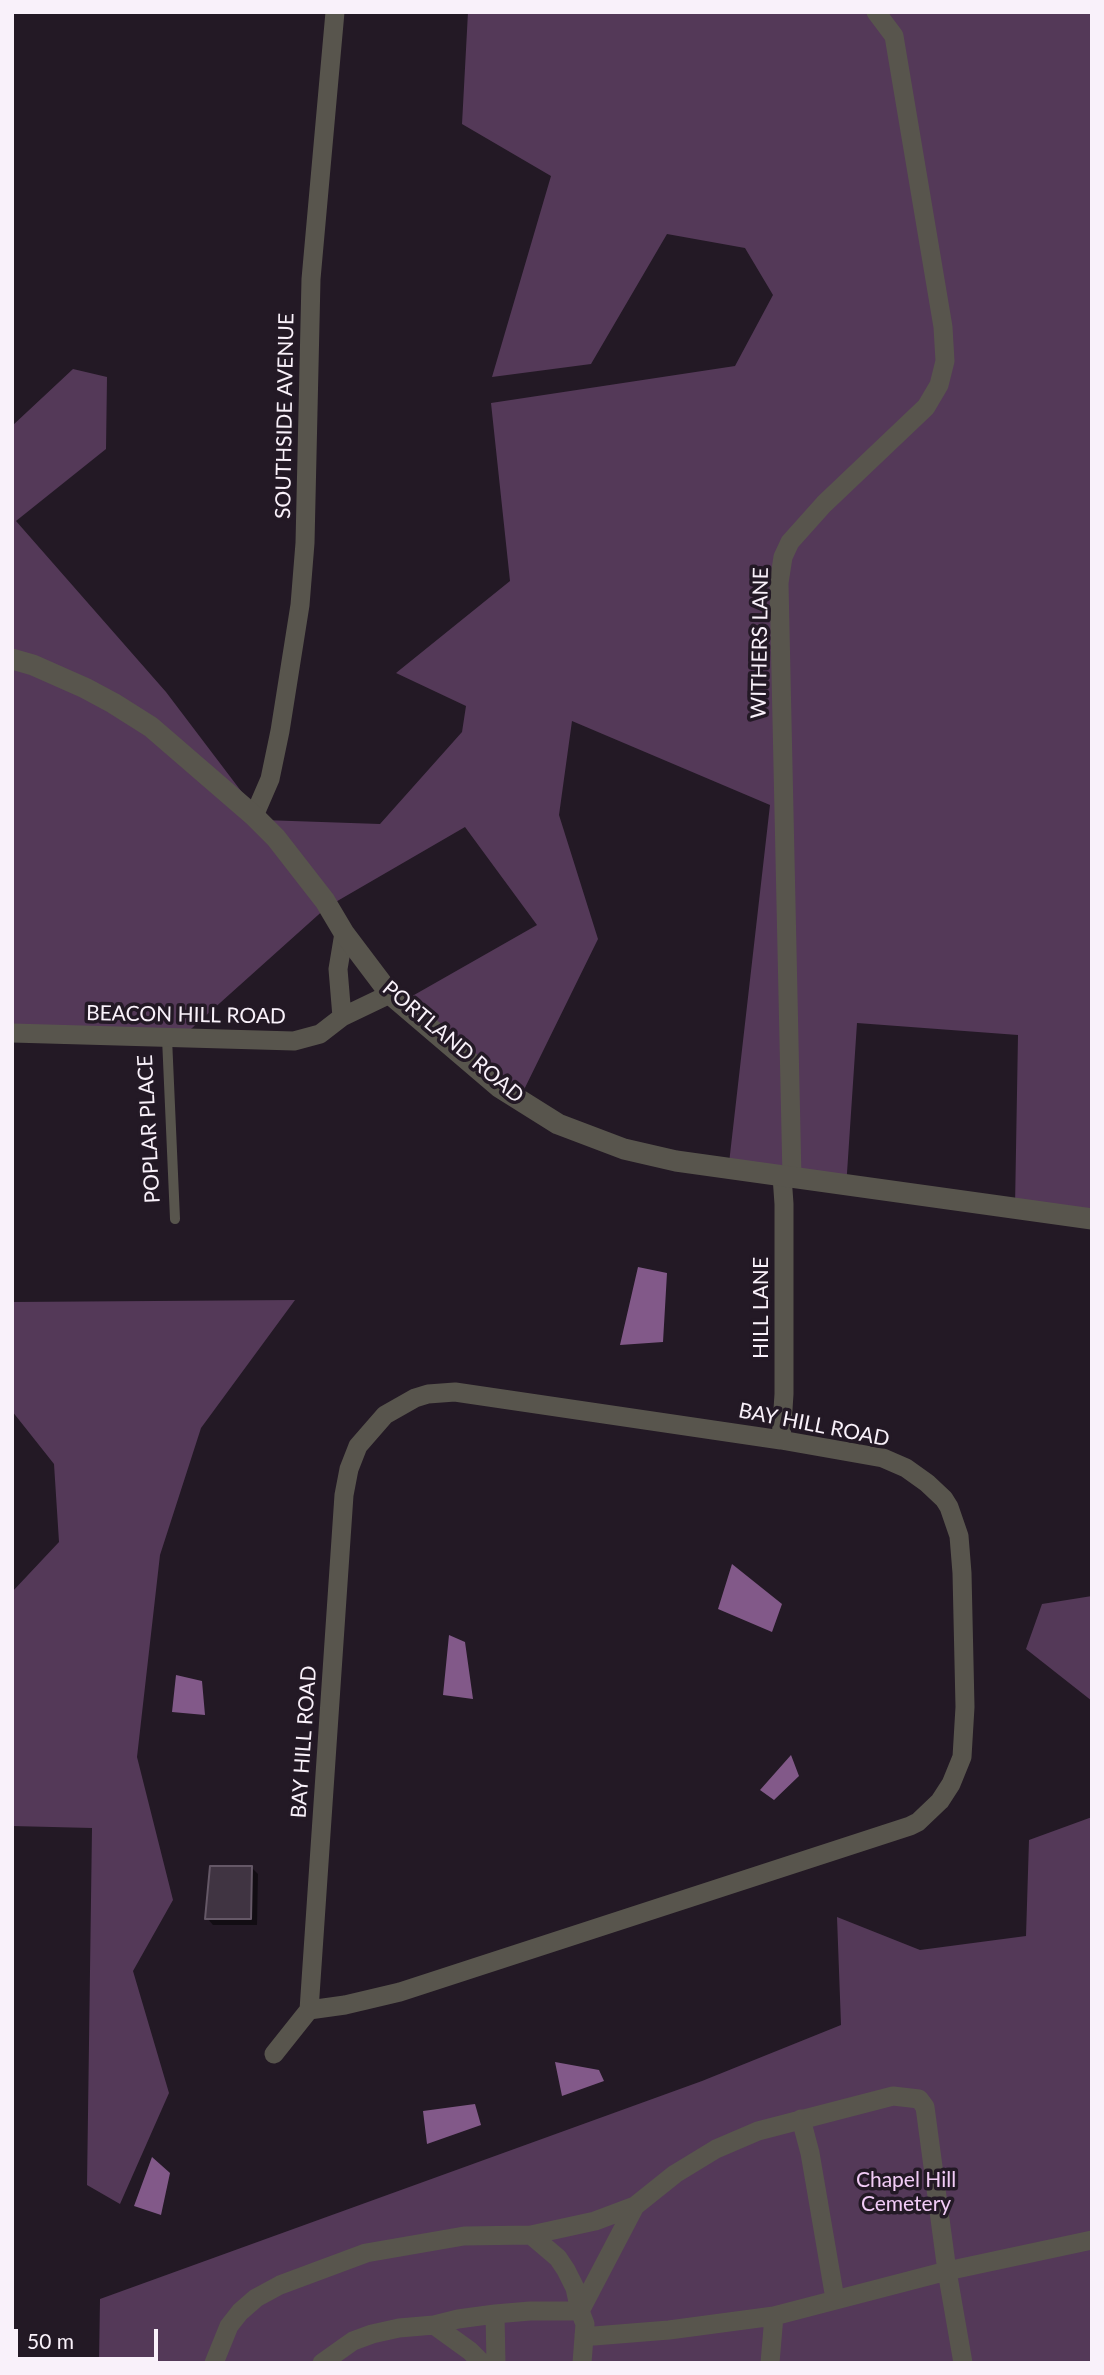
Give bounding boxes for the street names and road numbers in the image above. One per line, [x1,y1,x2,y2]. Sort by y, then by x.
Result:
street label: SOUTHSIDE AVENUE [271,313,299,519]
street label: WITHERS LANE [746,567,774,719]
street label: PORTLAND ROAD [377,976,529,1108]
street label: BEACON HILL ROAD [86,1001,286,1029]
street label: POPLAR PLACE [133,1054,165,1204]
street label: HILL LANE [748,1257,774,1359]
street label: BAY HILL ROAD [736,1398,892,1452]
street label: BAY HILL ROAD [286,1665,322,1819]

